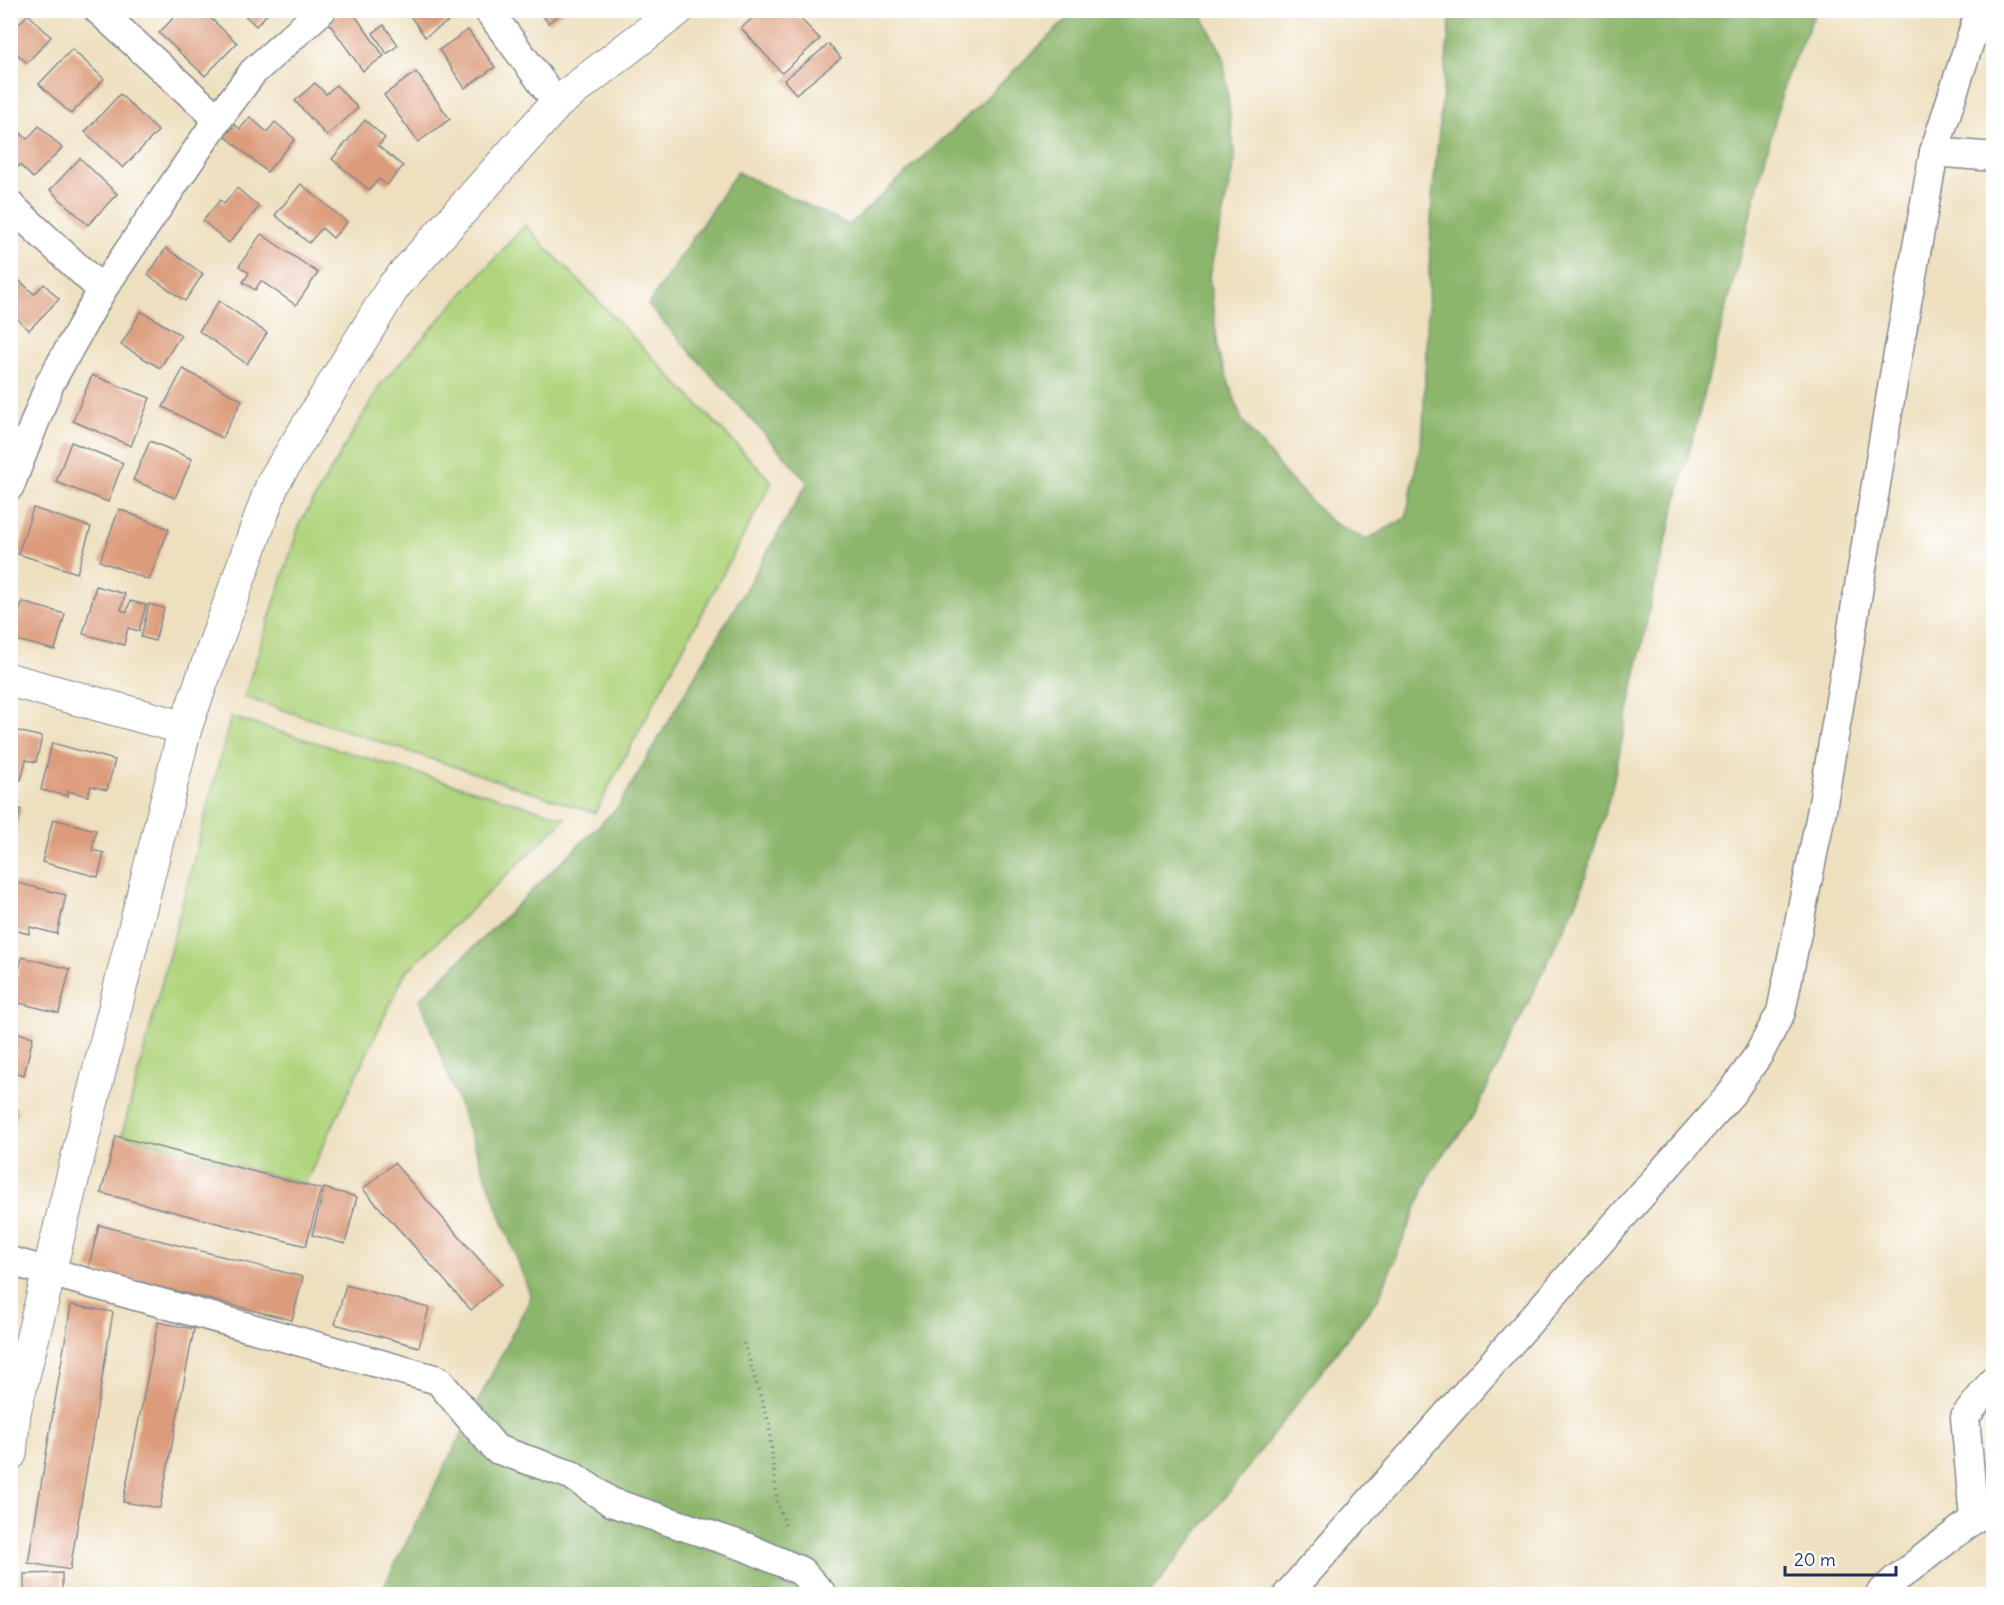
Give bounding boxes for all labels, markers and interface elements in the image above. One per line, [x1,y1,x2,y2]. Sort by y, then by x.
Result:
scale bar [1785,1539,1896,1577]
text: 20 m [1794,1548,1836,1571]

